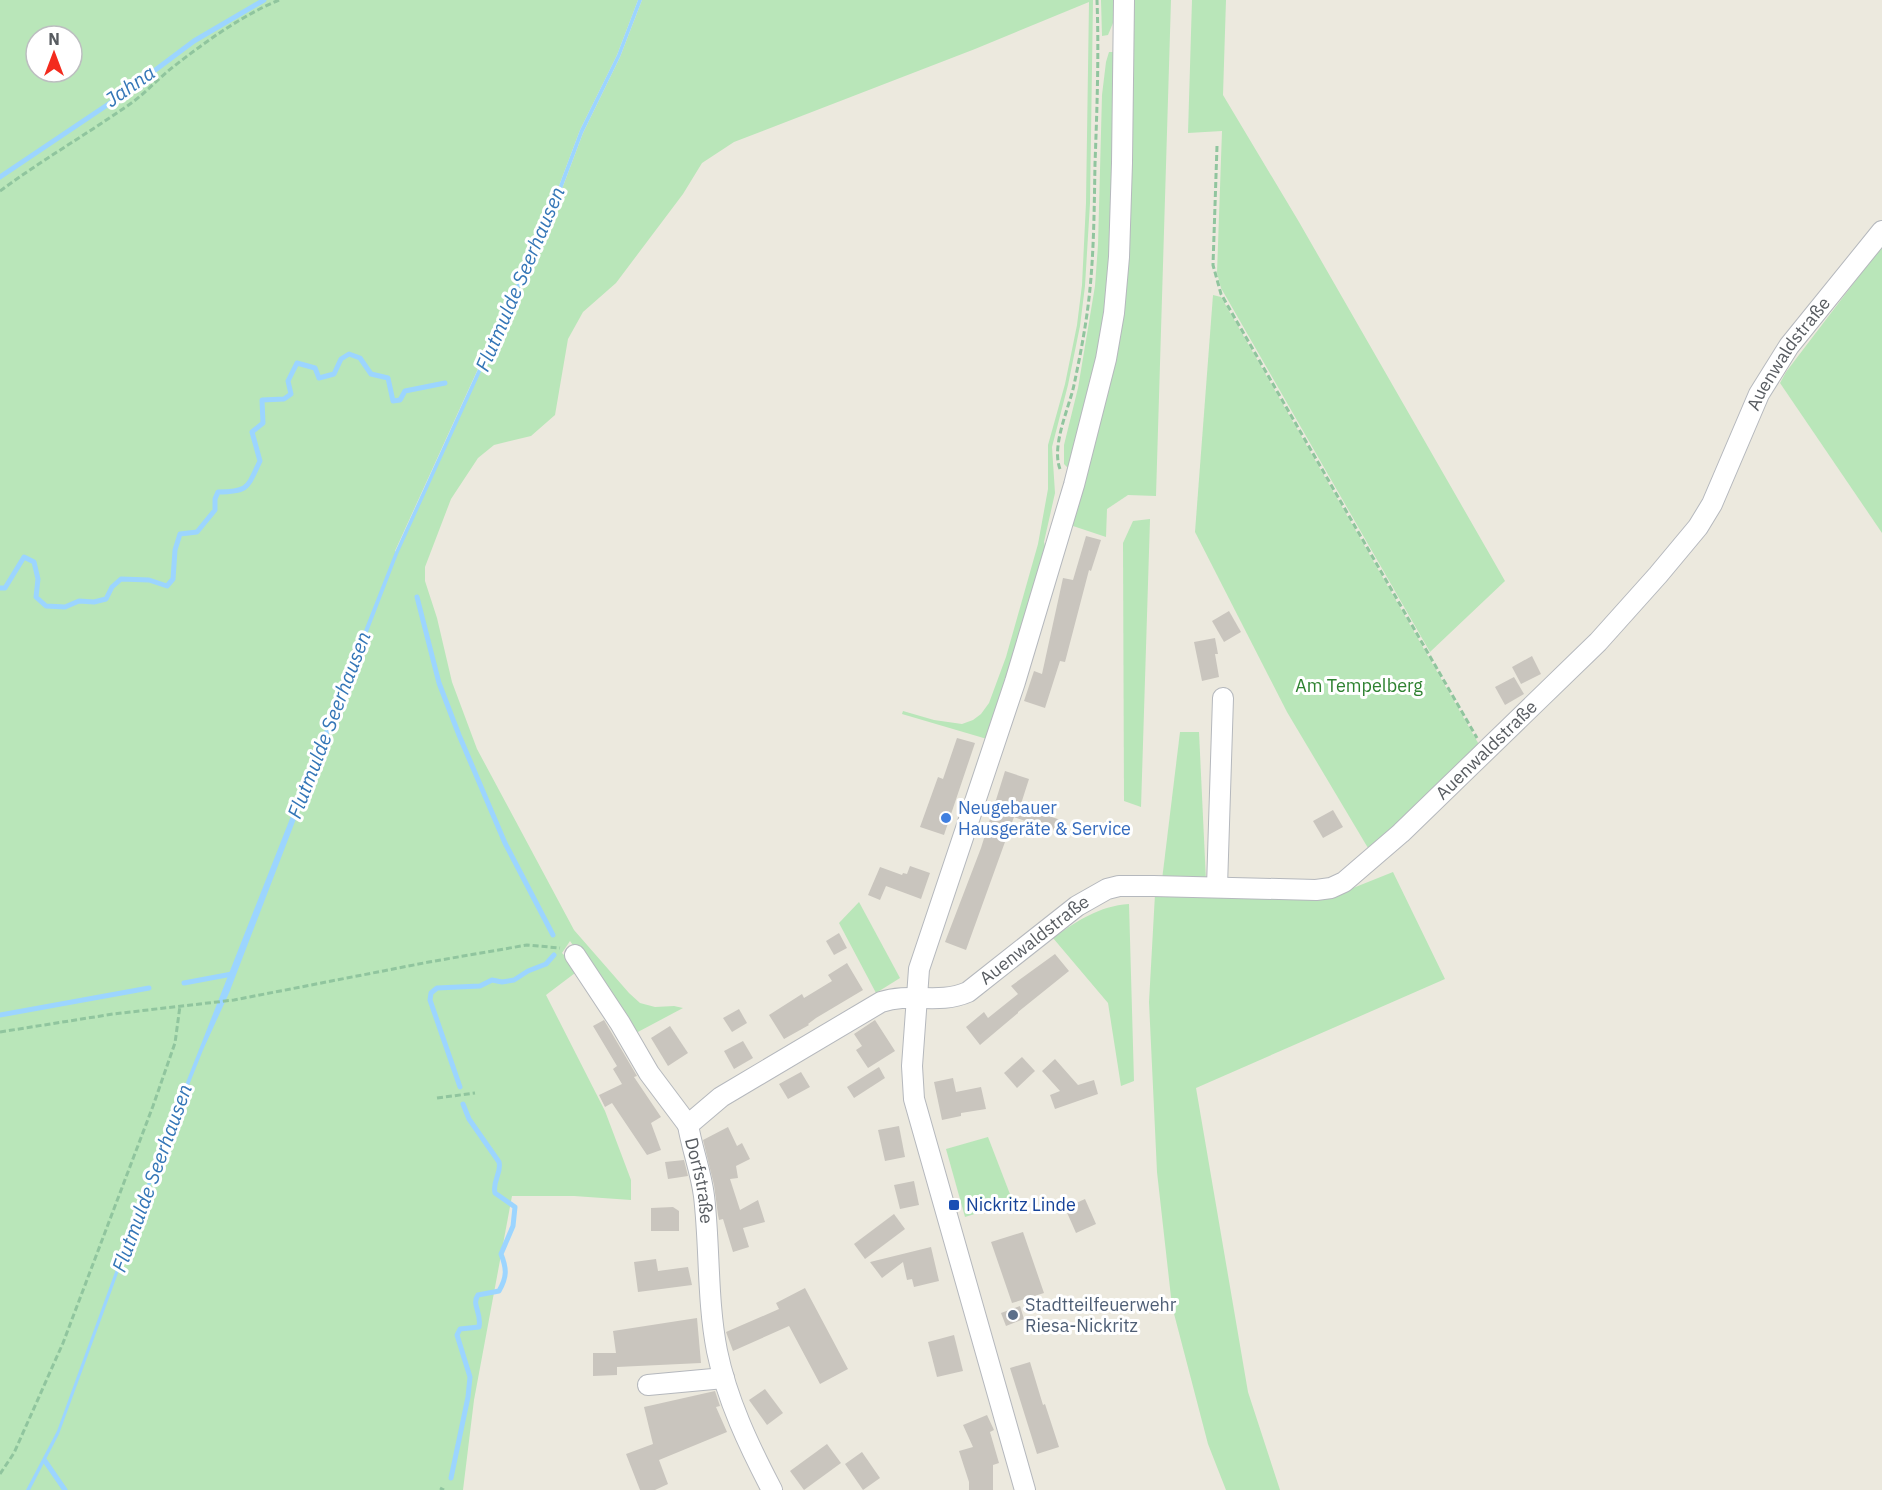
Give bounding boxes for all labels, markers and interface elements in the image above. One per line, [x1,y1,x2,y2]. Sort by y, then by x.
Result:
north arrow [24,24,84,84]
text: N [48,29,60,49]
water label: Jahna [99,59,160,113]
water label: Flutmulde Seerhausen [468,182,571,375]
street label: Auenwaldstraße [1741,292,1835,414]
water label: Flutmulde Seerhausen [280,627,377,822]
park label: Am Tempelberg [1295,674,1423,697]
street label: Auenwaldstraße [1430,695,1542,804]
place label: Neugebauer Hausgeräte & Service [958,796,1131,840]
marker: Neugebauer Hausgeräte & Service [939,811,953,825]
street label: Auenwaldstraße [975,890,1093,990]
water label: Flutmulde Seerhausen [105,1080,198,1276]
street label: Dorfstraße [680,1135,718,1225]
place label: Nickritz Linde [966,1193,1076,1216]
marker: Nickritz Linde [947,1198,961,1212]
place label: Stadtteilfeuerwehr Riesa-Nickritz [1025,1293,1177,1337]
marker: Stadtteilfeuerwehr Riesa-Nickritz [1006,1308,1020,1322]

